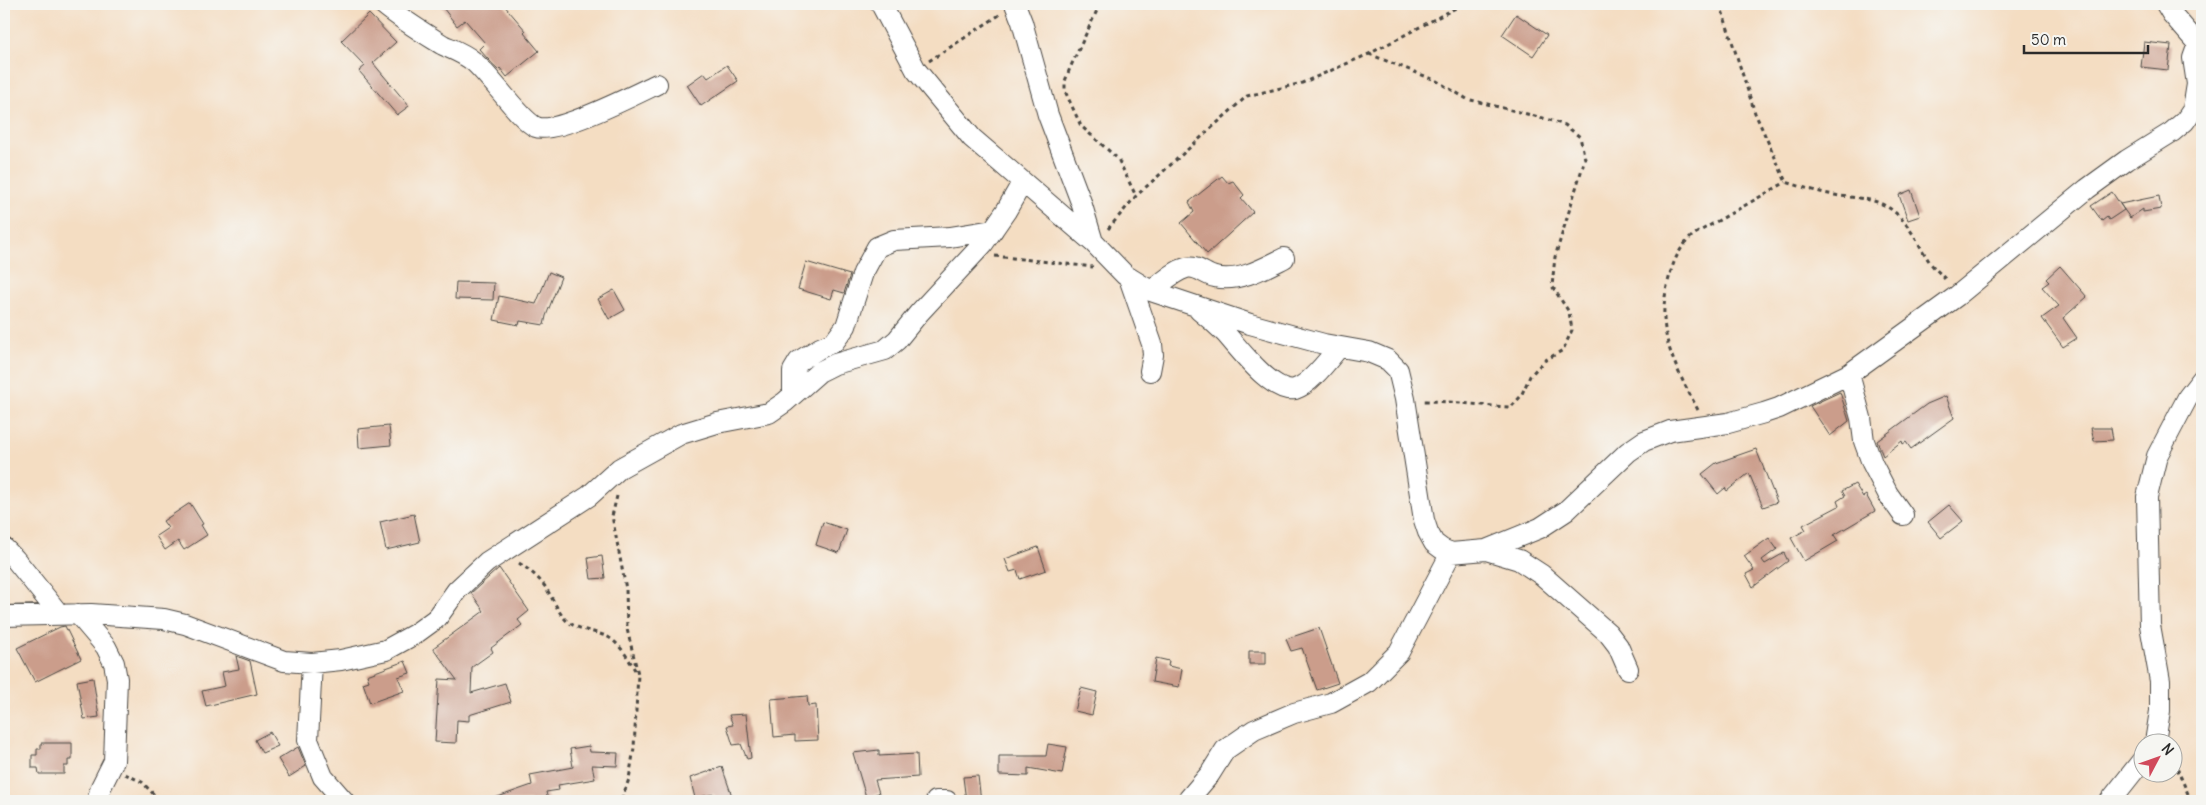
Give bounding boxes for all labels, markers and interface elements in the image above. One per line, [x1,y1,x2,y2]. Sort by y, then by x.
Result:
scale bar [2024,22,2147,54]
text: 50 m [2031,30,2066,49]
north arrow [2134,732,2184,782]
text: N [2158,740,2178,759]

